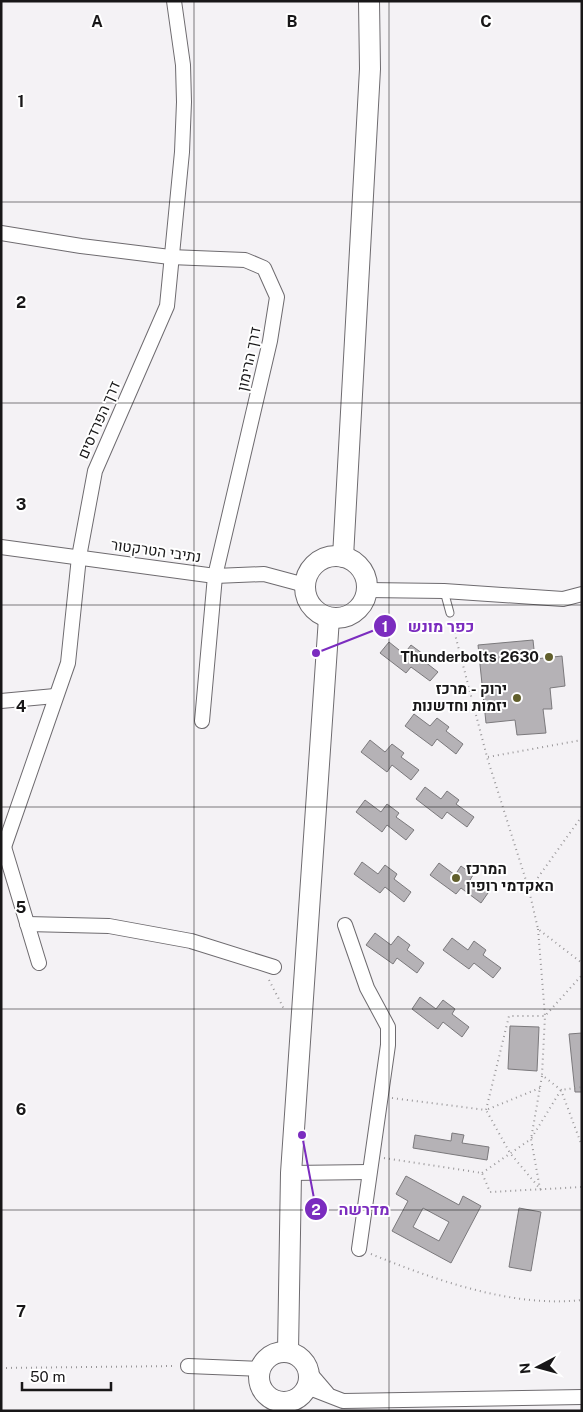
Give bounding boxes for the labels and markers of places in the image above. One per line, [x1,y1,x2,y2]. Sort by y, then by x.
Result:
callout: כפר מונש [373,611,484,642]
place label: Thunderbolts 2630 [401,648,539,665]
marker: Thunderbolts 2630 [543,651,555,663]
place label: ירוק - מרכז יזמות וחדשנות [412,680,507,714]
marker: ירוק - מרכז יזמות וחדשנות [511,692,523,704]
place label: המרכז האקדמי רופין [466,860,554,894]
marker: המרכז האקדמי רופין [450,872,462,884]
callout: מדרשה [304,1194,400,1225]

